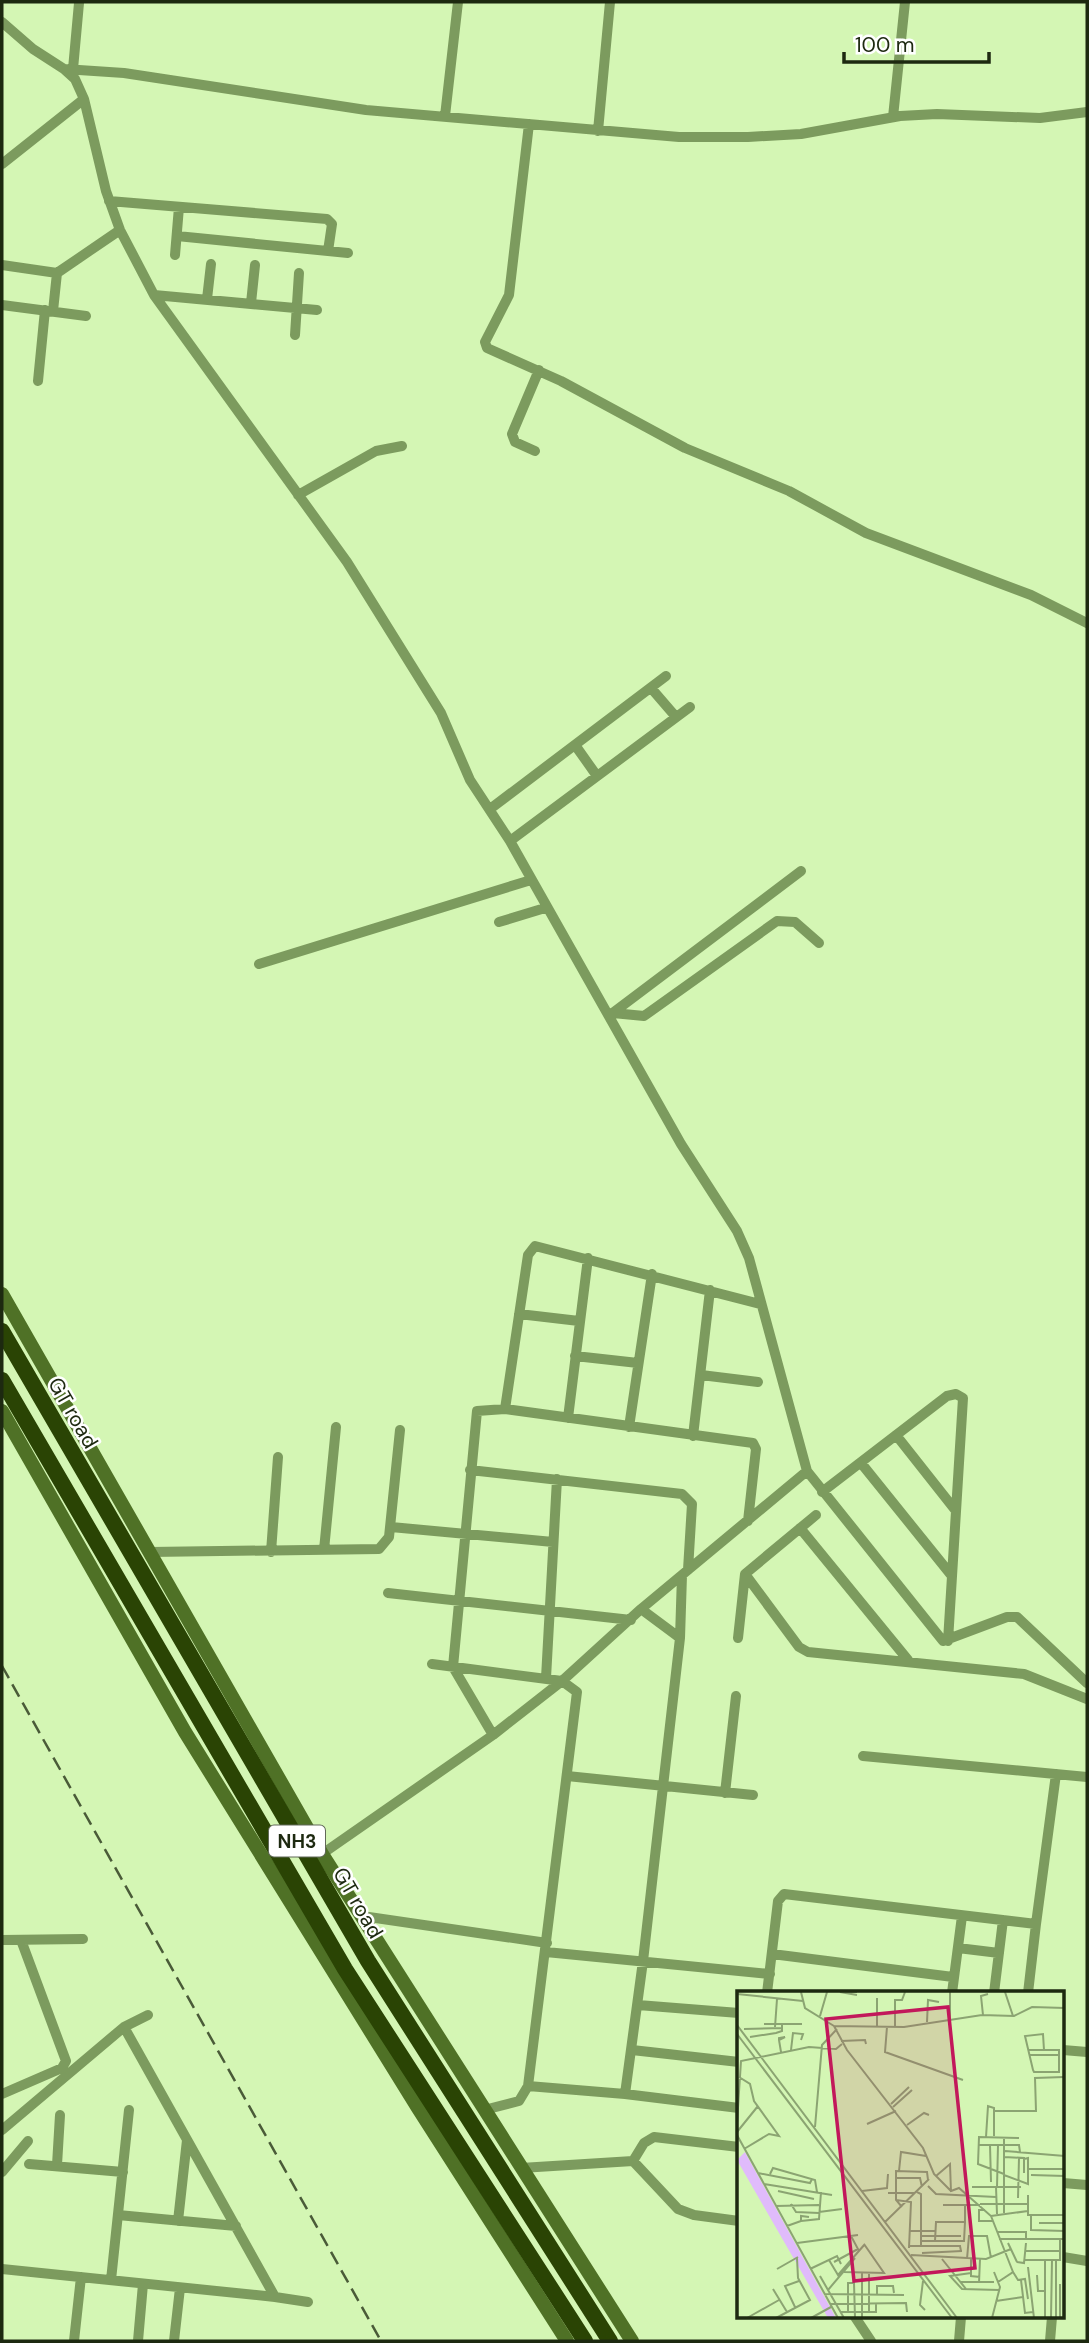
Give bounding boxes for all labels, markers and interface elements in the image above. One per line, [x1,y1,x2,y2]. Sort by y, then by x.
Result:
scale bar [844,21,989,65]
text: 100 m [855,31,915,59]
street label: GT road [41,1372,105,1454]
road number: NH3 [269,1826,325,1856]
street label: GT road [326,1862,390,1944]
inset map [737,1991,1064,2318]

